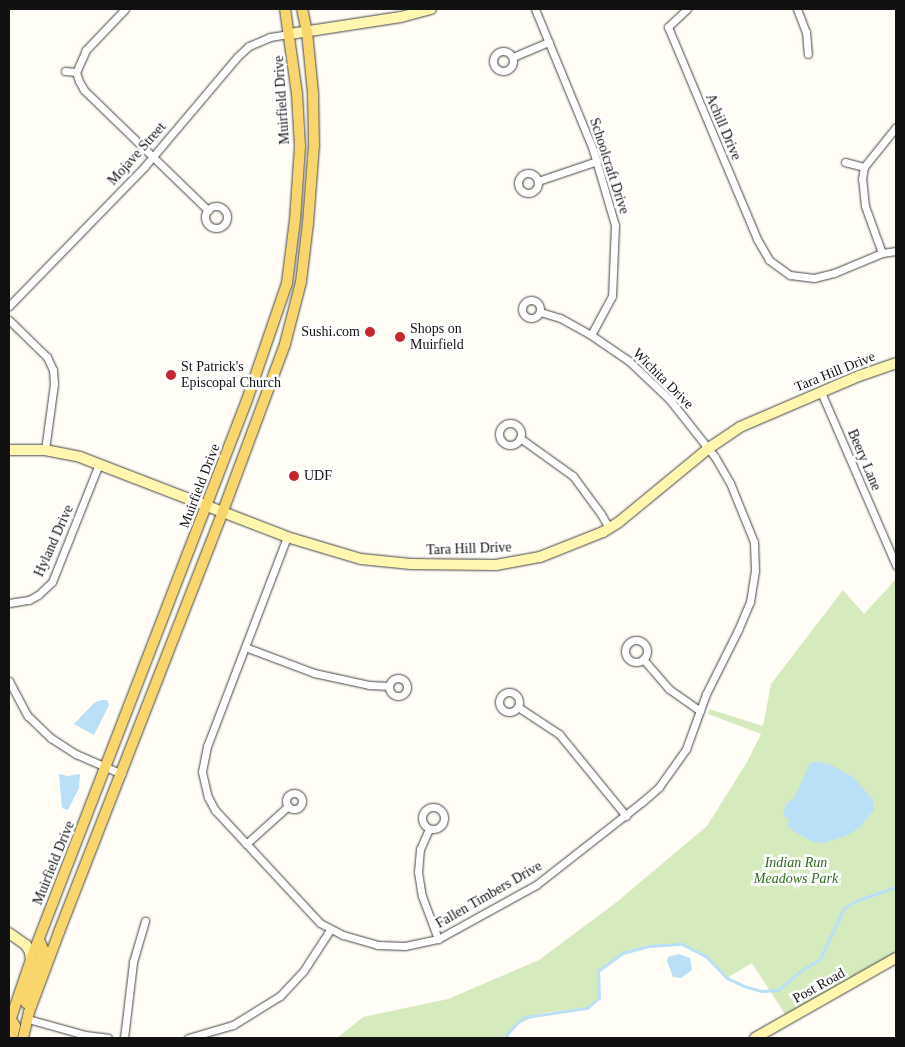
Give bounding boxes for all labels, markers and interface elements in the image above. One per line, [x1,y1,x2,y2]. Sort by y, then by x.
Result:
street label: Muirfield Drive [271,55,293,145]
street label: Achill Drive [702,91,744,163]
street label: Schoolcraft Drive [586,116,632,216]
street label: Mojave Street [104,119,170,189]
place label: Shops on Muirfield [410,321,464,354]
place label: Sushi.com [301,324,360,340]
marker: Sushi.com [364,326,376,338]
marker: Shops on Muirfield [394,331,406,343]
street label: Wichita Drive [629,345,697,413]
street label: Tara Hill Drive [792,348,878,396]
place label: St Patrick's Episcopal Church [181,359,281,392]
marker: St Patrick's Episcopal Church [165,369,177,381]
street label: Beery Lane [844,427,884,493]
street label: Muirfield Drive [176,441,224,531]
place label: UDF [304,468,332,484]
marker: UDF [288,470,300,482]
street label: Hyland Drive [31,503,77,579]
street label: Tara Hill Drive [426,539,512,559]
street label: Muirfield Drive [30,819,78,907]
park label: Indian Run Meadows Park [754,855,838,888]
street label: Fallen Timbers Drive [433,858,545,932]
street label: Post Road [790,965,848,1007]

